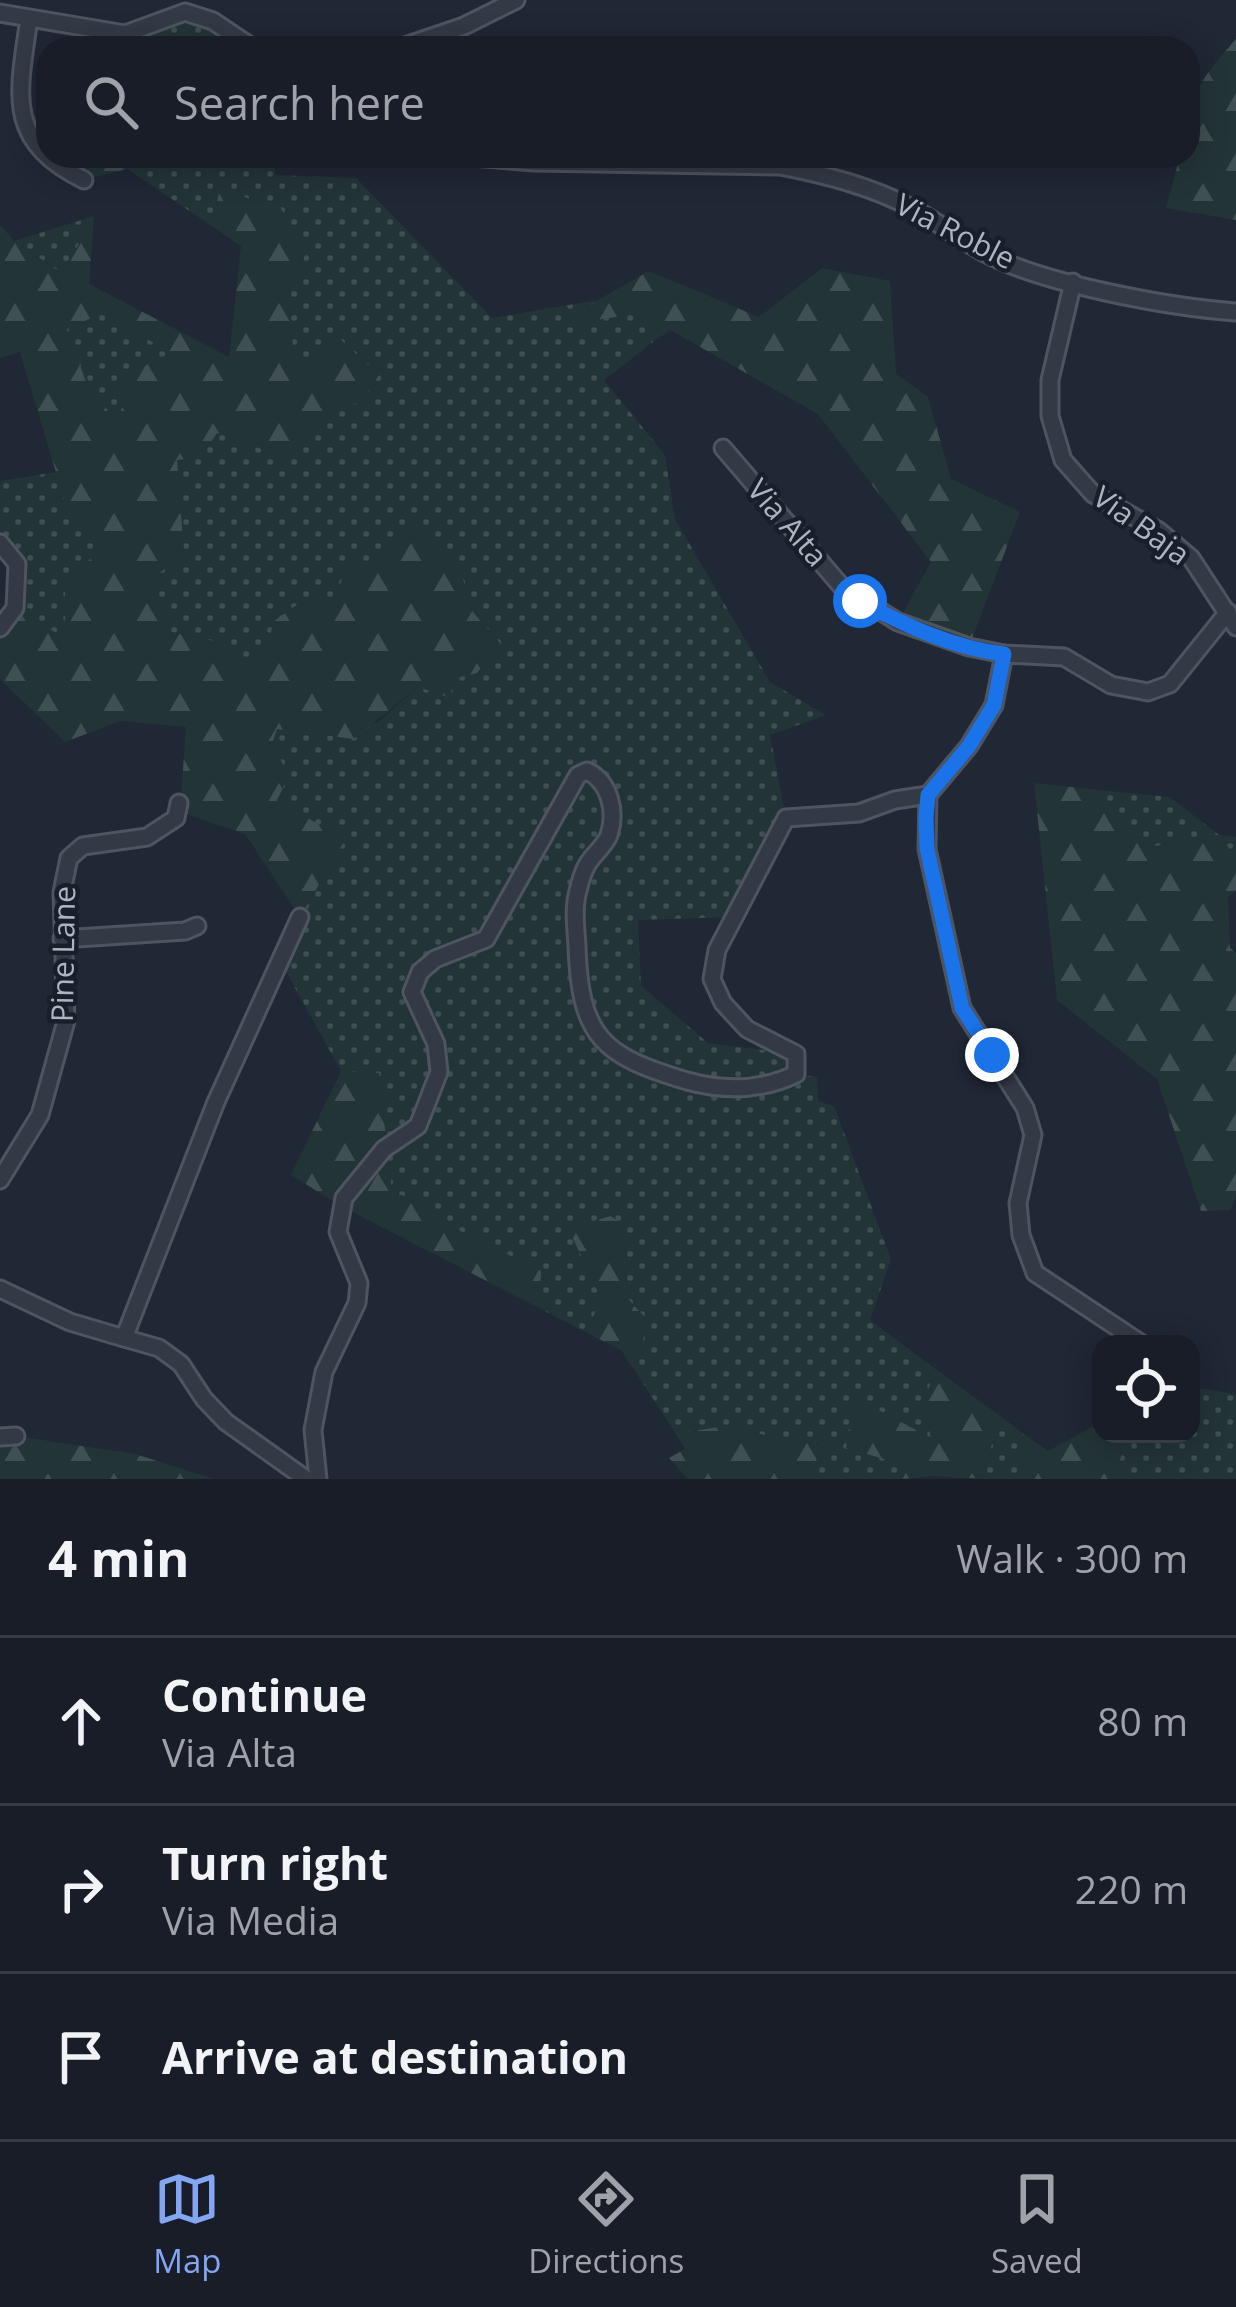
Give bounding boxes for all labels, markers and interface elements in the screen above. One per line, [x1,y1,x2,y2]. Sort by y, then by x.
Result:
search box [36,36,1200,168]
icon: search [78,69,144,135]
text: Search here [174,72,425,133]
street label: Via Roble [889,183,1023,278]
street label: Via Alta [739,469,838,575]
street label: Via Baja [1085,476,1199,574]
route start [833,574,887,628]
street label: Pine Lane [41,886,84,1022]
route end [965,1028,1019,1082]
map controls [1092,1335,1200,1443]
button: locate [1092,1335,1200,1443]
text: 4 min [48,1522,190,1592]
text: Walk · 300 m [956,1531,1188,1584]
text: Continue [162,1664,367,1725]
icon: ahead [48,1688,114,1754]
text: 80 m [1097,1694,1188,1747]
text: Via Alta [162,1725,297,1778]
text: Turn right [162,1832,388,1893]
icon: right [48,1856,114,1922]
text: 220 m [1075,1862,1188,1915]
text: Via Media [162,1893,339,1946]
icon: arrive [48,2024,114,2090]
text: Arrive at destination [162,2026,628,2087]
tab: Map [153,2166,222,2283]
tab: Directions [528,2166,684,2283]
tab: Saved [991,2166,1083,2283]

